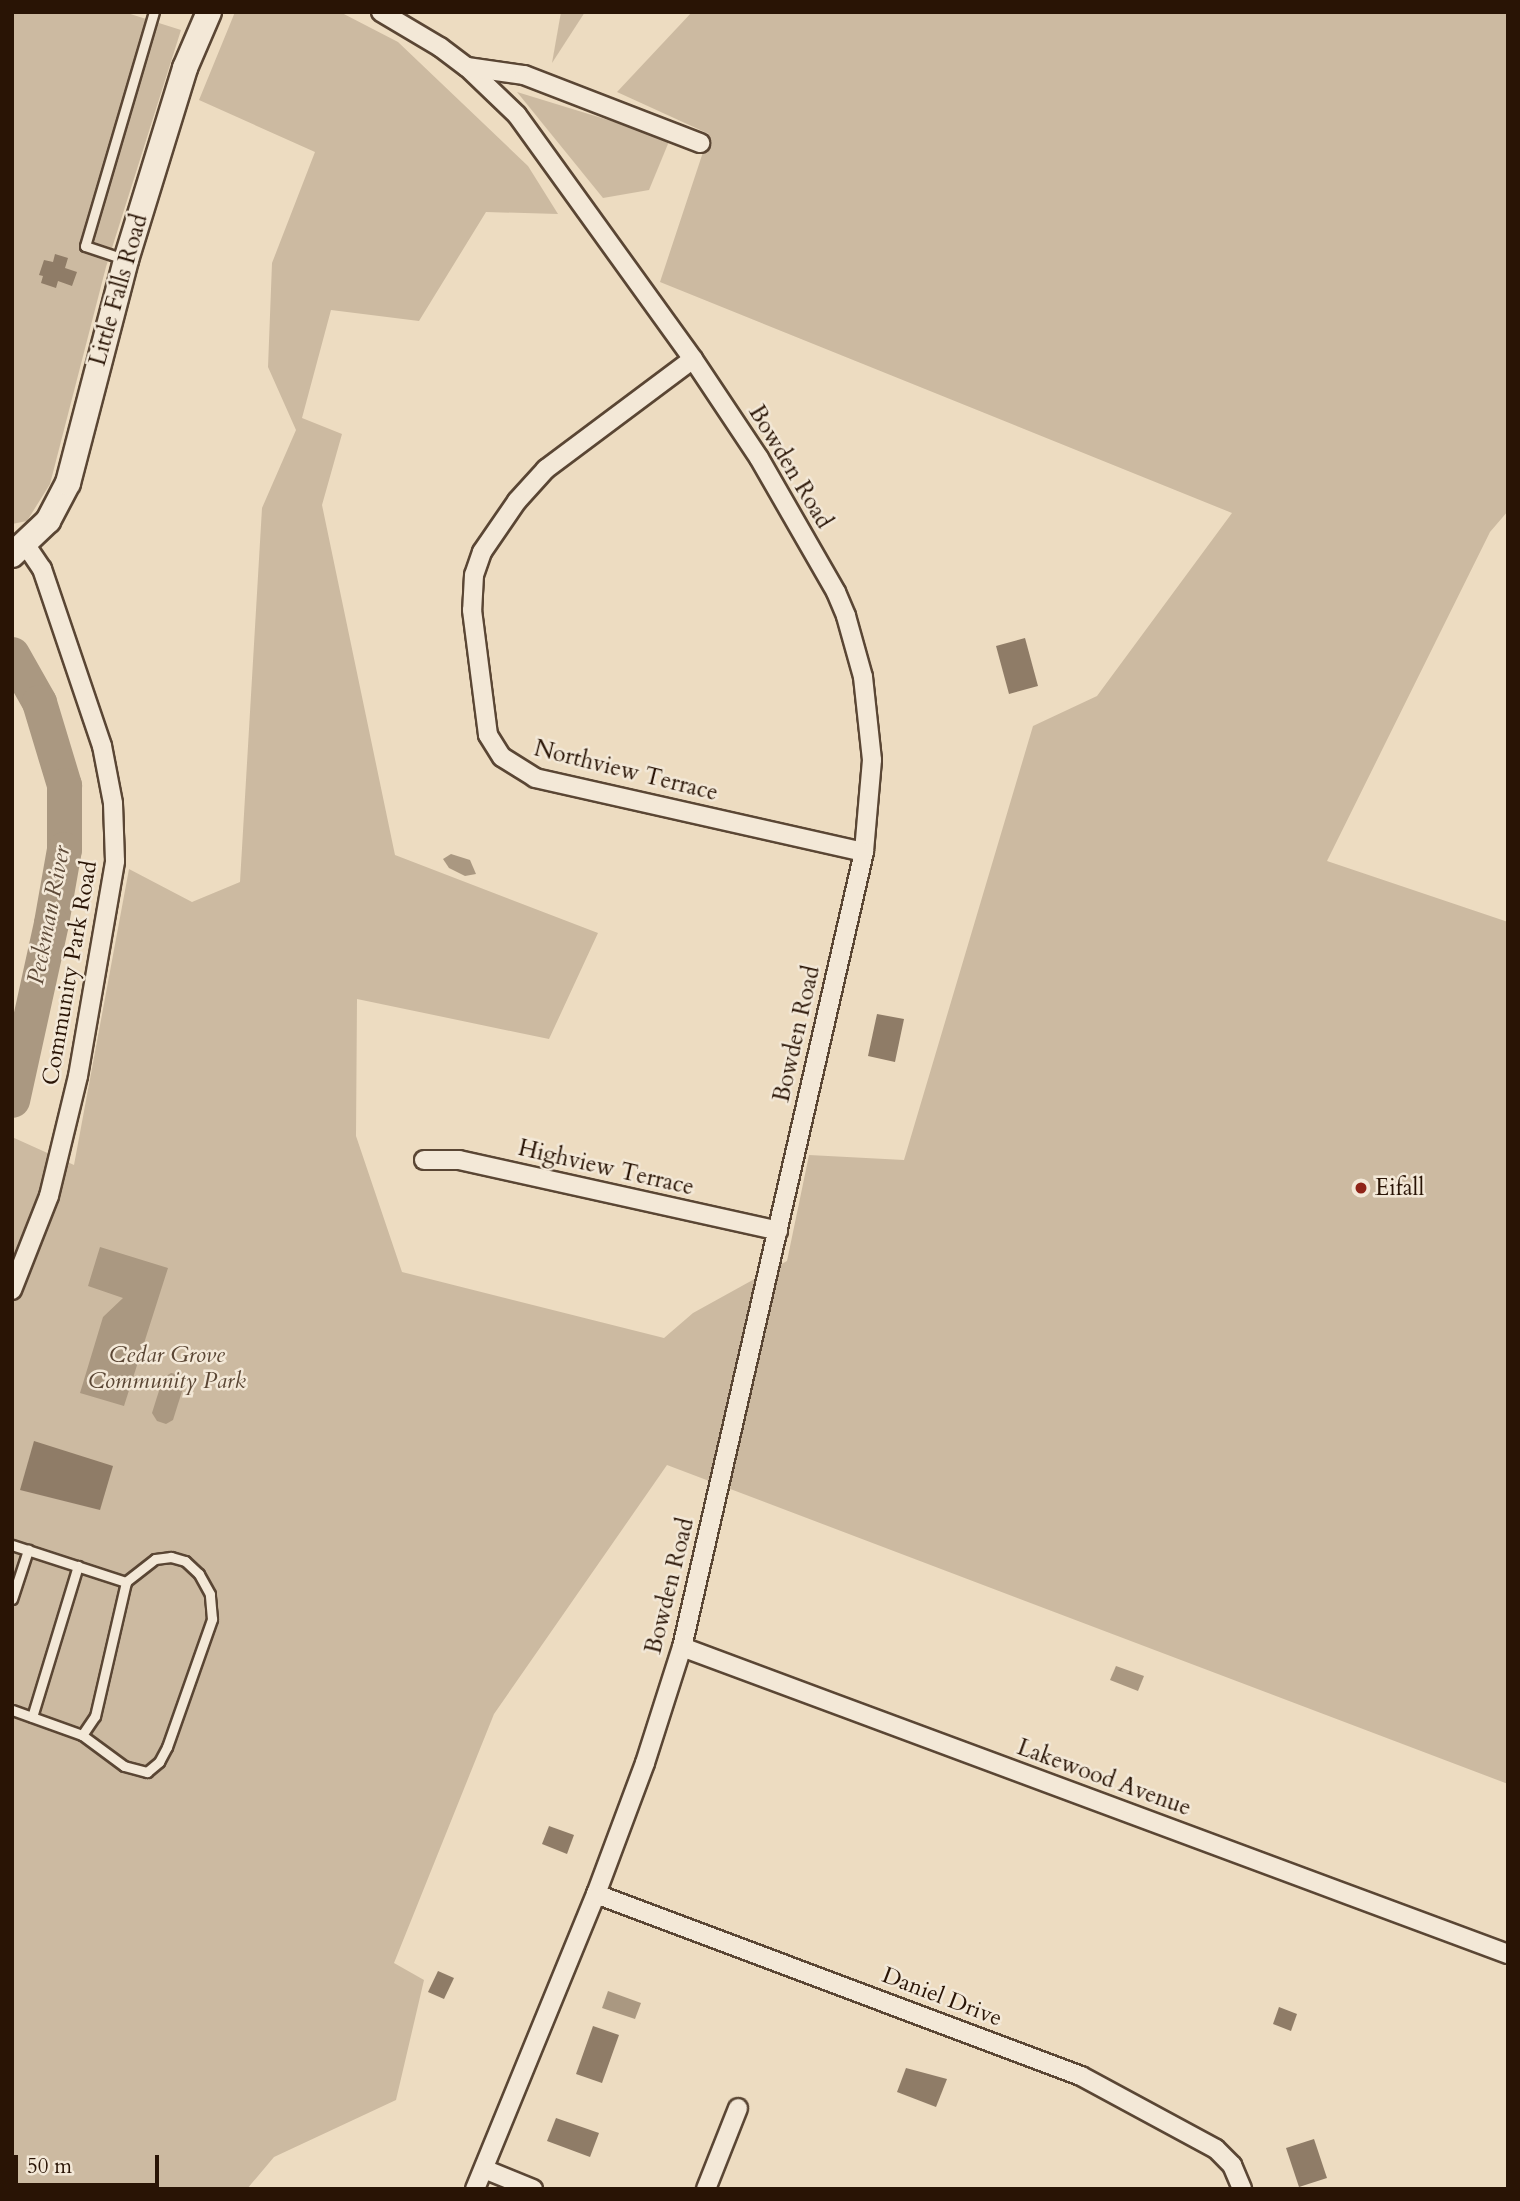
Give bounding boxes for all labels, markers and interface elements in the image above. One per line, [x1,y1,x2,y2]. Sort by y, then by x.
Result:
street label: Little Falls Road [84,211,154,369]
street label: Bowden Road [742,400,838,534]
street label: Northview Terrace [531,735,721,807]
water label: Peckman River [21,843,77,987]
street label: Community Park Road [37,859,103,1087]
street label: Bowden Road [768,963,826,1105]
street label: Highview Terrace [516,1134,696,1202]
place label: Eifall [1375,1174,1424,1202]
marker: Eifall [1353,1180,1369,1196]
park label: Cedar Grove Community Park [88,1341,246,1395]
street label: Bowden Road [640,1515,700,1657]
street label: Lakewood Avenue [1013,1734,1195,1822]
street label: Daniel Drive [878,1961,1006,2033]
scale bar [18,2142,163,2186]
text: 50 m [27,2152,72,2181]

